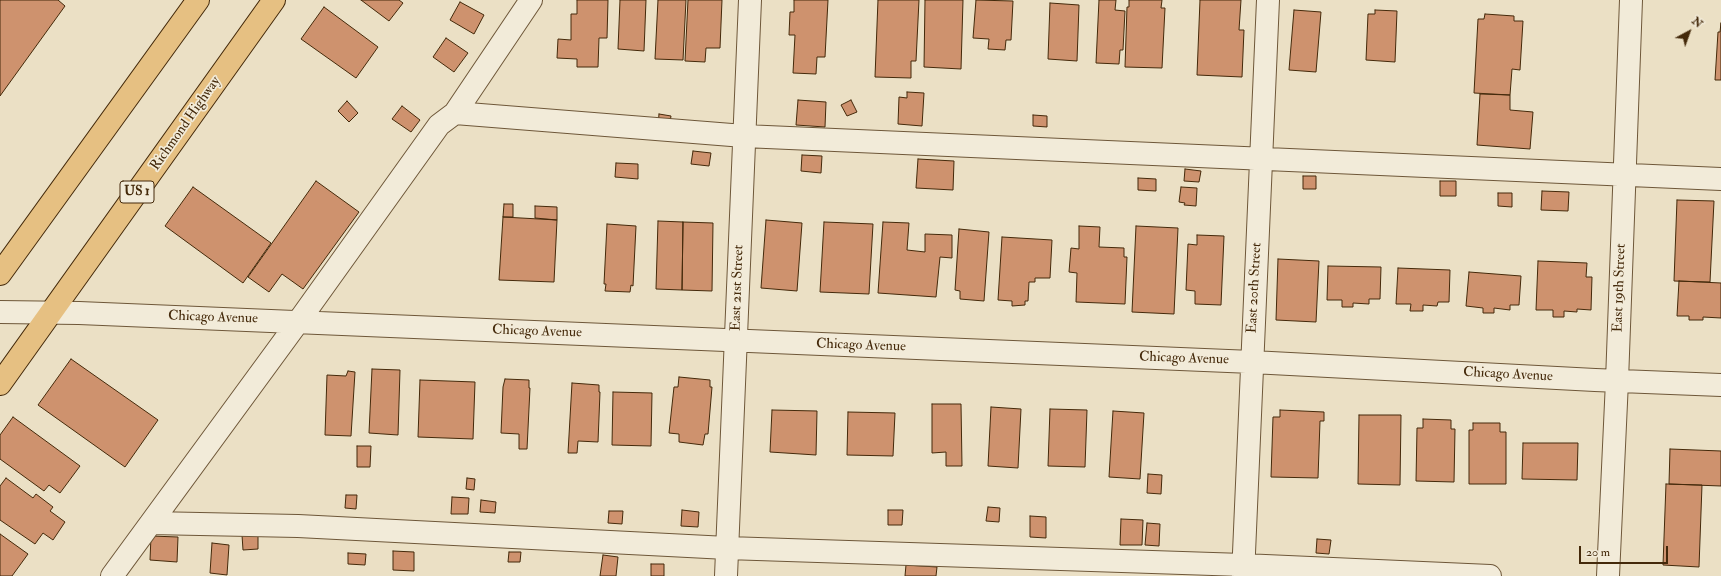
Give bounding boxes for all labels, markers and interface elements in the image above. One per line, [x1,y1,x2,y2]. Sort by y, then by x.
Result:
north arrow [1669,12,1709,52]
text: N [1689,14,1705,31]
street label: Richmond Highway [147,74,225,174]
road number: US 1 [120,181,154,203]
street label: East 20th Street [1244,242,1266,334]
street label: East 19th Street [1610,243,1630,333]
street label: East 21st Street [728,245,748,331]
street label: Chicago Avenue [168,308,258,328]
street label: Chicago Avenue [492,322,582,342]
street label: Chicago Avenue [816,336,906,356]
street label: Chicago Avenue [1139,349,1229,369]
street label: Chicago Avenue [1463,364,1553,386]
scale bar [1581,538,1670,564]
text: 20 m [1586,545,1610,560]

